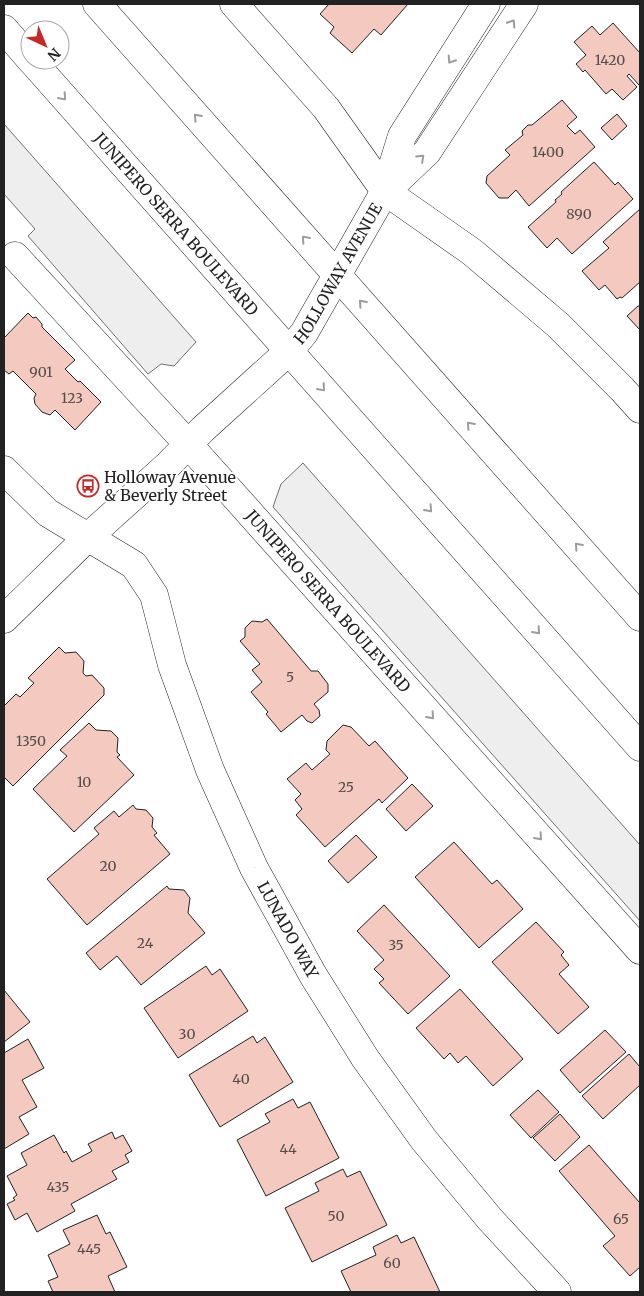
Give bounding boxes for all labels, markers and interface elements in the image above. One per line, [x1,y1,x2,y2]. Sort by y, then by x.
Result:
north arrow [20,20,70,70]
one-way arrow [505,20,515,29]
text: N [44,44,64,65]
house number: 1420 [595,51,625,69]
one-way arrow [447,54,457,63]
one-way arrow [57,91,66,100]
one-way arrow [194,114,203,123]
street label: JUNIPERO SERRA BOULEVARD [89,127,263,320]
house number: 1400 [532,143,564,161]
one-way arrow [416,155,425,164]
street label: HOLLOWAY AVENUE [289,198,387,348]
house number: 890 [566,205,592,223]
one-way arrow [302,235,311,244]
one-way arrow [359,300,368,309]
house number: 901 [29,363,53,381]
one-way arrow [316,382,325,391]
house number: 123 [61,389,83,407]
one-way arrow [467,421,476,430]
place label: Holloway Avenue & Beverly Street [104,467,236,505]
bus stop icon: Holloway Avenue & Beverly Street [76,474,100,498]
one-way arrow [423,504,432,513]
street label: JUNIPERO SERRA BOULEVARD [241,505,415,696]
one-way arrow [575,543,584,552]
one-way arrow [531,625,540,634]
house number: 5 [286,668,294,686]
one-way arrow [425,710,434,719]
house number: 1350 [16,732,46,750]
house number: 10 [77,773,91,791]
house number: 25 [338,778,354,796]
one-way arrow [533,831,542,840]
house number: 20 [99,857,117,875]
street label: LUNADO WAY [253,878,323,983]
house number: 24 [137,934,154,952]
house number: 35 [388,936,404,954]
house number: 30 [179,1025,195,1043]
house number: 40 [232,1070,250,1088]
house number: 44 [279,1140,297,1158]
house number: 435 [47,1178,69,1196]
house number: 50 [328,1207,344,1225]
house number: 65 [613,1210,629,1228]
house number: 445 [77,1240,101,1258]
house number: 60 [383,1254,401,1272]

